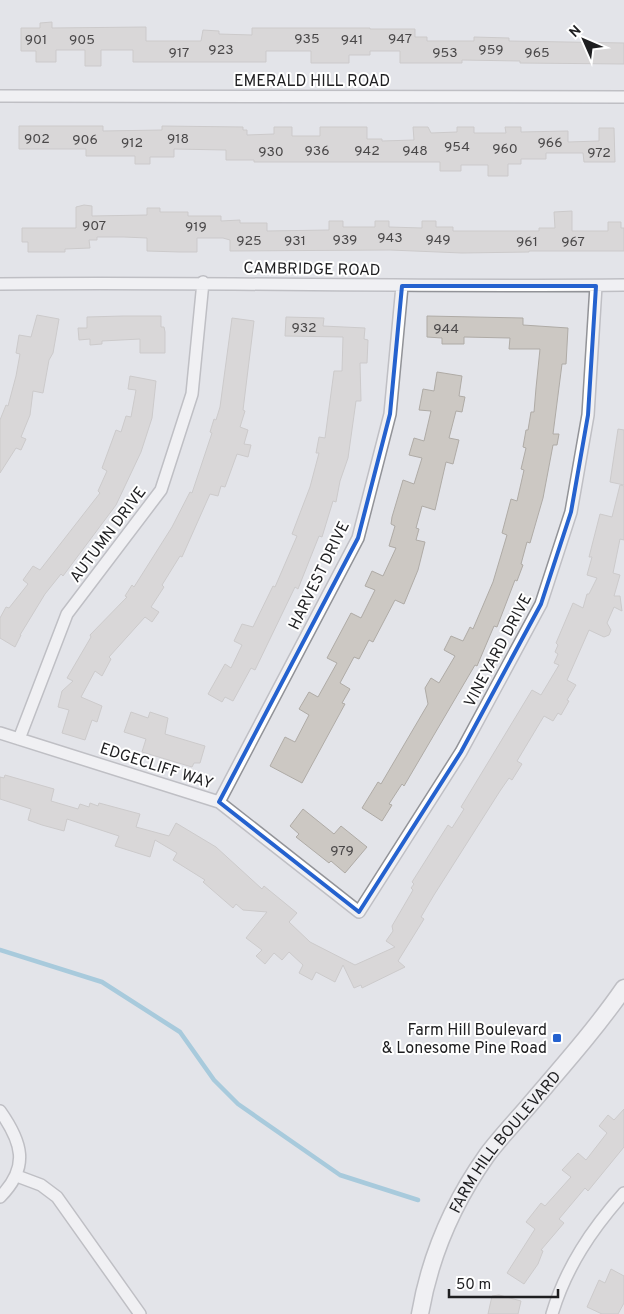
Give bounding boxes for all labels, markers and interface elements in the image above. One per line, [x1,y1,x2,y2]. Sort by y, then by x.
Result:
north arrow [559,15,609,65]
text: N [566,22,585,41]
house number: 935 [294,31,320,48]
house number: 947 [388,31,412,48]
house number: 901 [25,32,47,49]
house number: 905 [69,32,95,49]
house number: 941 [341,32,363,49]
house number: 923 [208,42,234,59]
house number: 959 [478,42,504,59]
house number: 917 [169,45,189,62]
house number: 953 [432,45,458,62]
house number: 965 [524,45,550,62]
street label: EMERALD HILL ROAD [234,72,390,92]
house number: 902 [24,131,50,148]
house number: 918 [167,131,189,148]
house number: 906 [72,132,98,149]
house number: 912 [121,135,143,152]
house number: 966 [537,135,563,152]
house number: 954 [444,139,470,156]
house number: 960 [492,141,518,158]
house number: 936 [304,143,330,160]
house number: 942 [354,143,380,160]
house number: 948 [402,143,428,160]
house number: 930 [258,144,284,161]
house number: 972 [587,145,611,162]
house number: 907 [82,218,106,235]
house number: 919 [185,219,207,236]
house number: 943 [377,230,403,247]
house number: 939 [333,232,357,249]
house number: 949 [425,232,451,249]
house number: 925 [236,233,262,250]
house number: 931 [284,233,306,250]
house number: 961 [516,234,538,251]
house number: 967 [561,234,585,251]
street label: CAMBRIDGE ROAD [243,259,381,281]
house number: 932 [291,320,317,337]
house number: 944 [433,321,459,338]
street label: AUTUMN DRIVE [66,483,151,587]
street label: HARVEST DRIVE [285,518,355,634]
street label: VINEYARD DRIVE [460,591,537,711]
street label: EDGECLIFF WAY [97,739,216,795]
house number: 979 [330,843,354,860]
place label: Farm Hill Boulevard & Lonesome Pine Road [382,1021,547,1059]
marker: Farm Hill Boulevard & Lonesome Pine Road [551,1032,563,1044]
street label: FARM HILL BOULEVARD [446,1067,566,1217]
scale bar [449,1266,558,1298]
text: 50 m [456,1276,491,1295]

